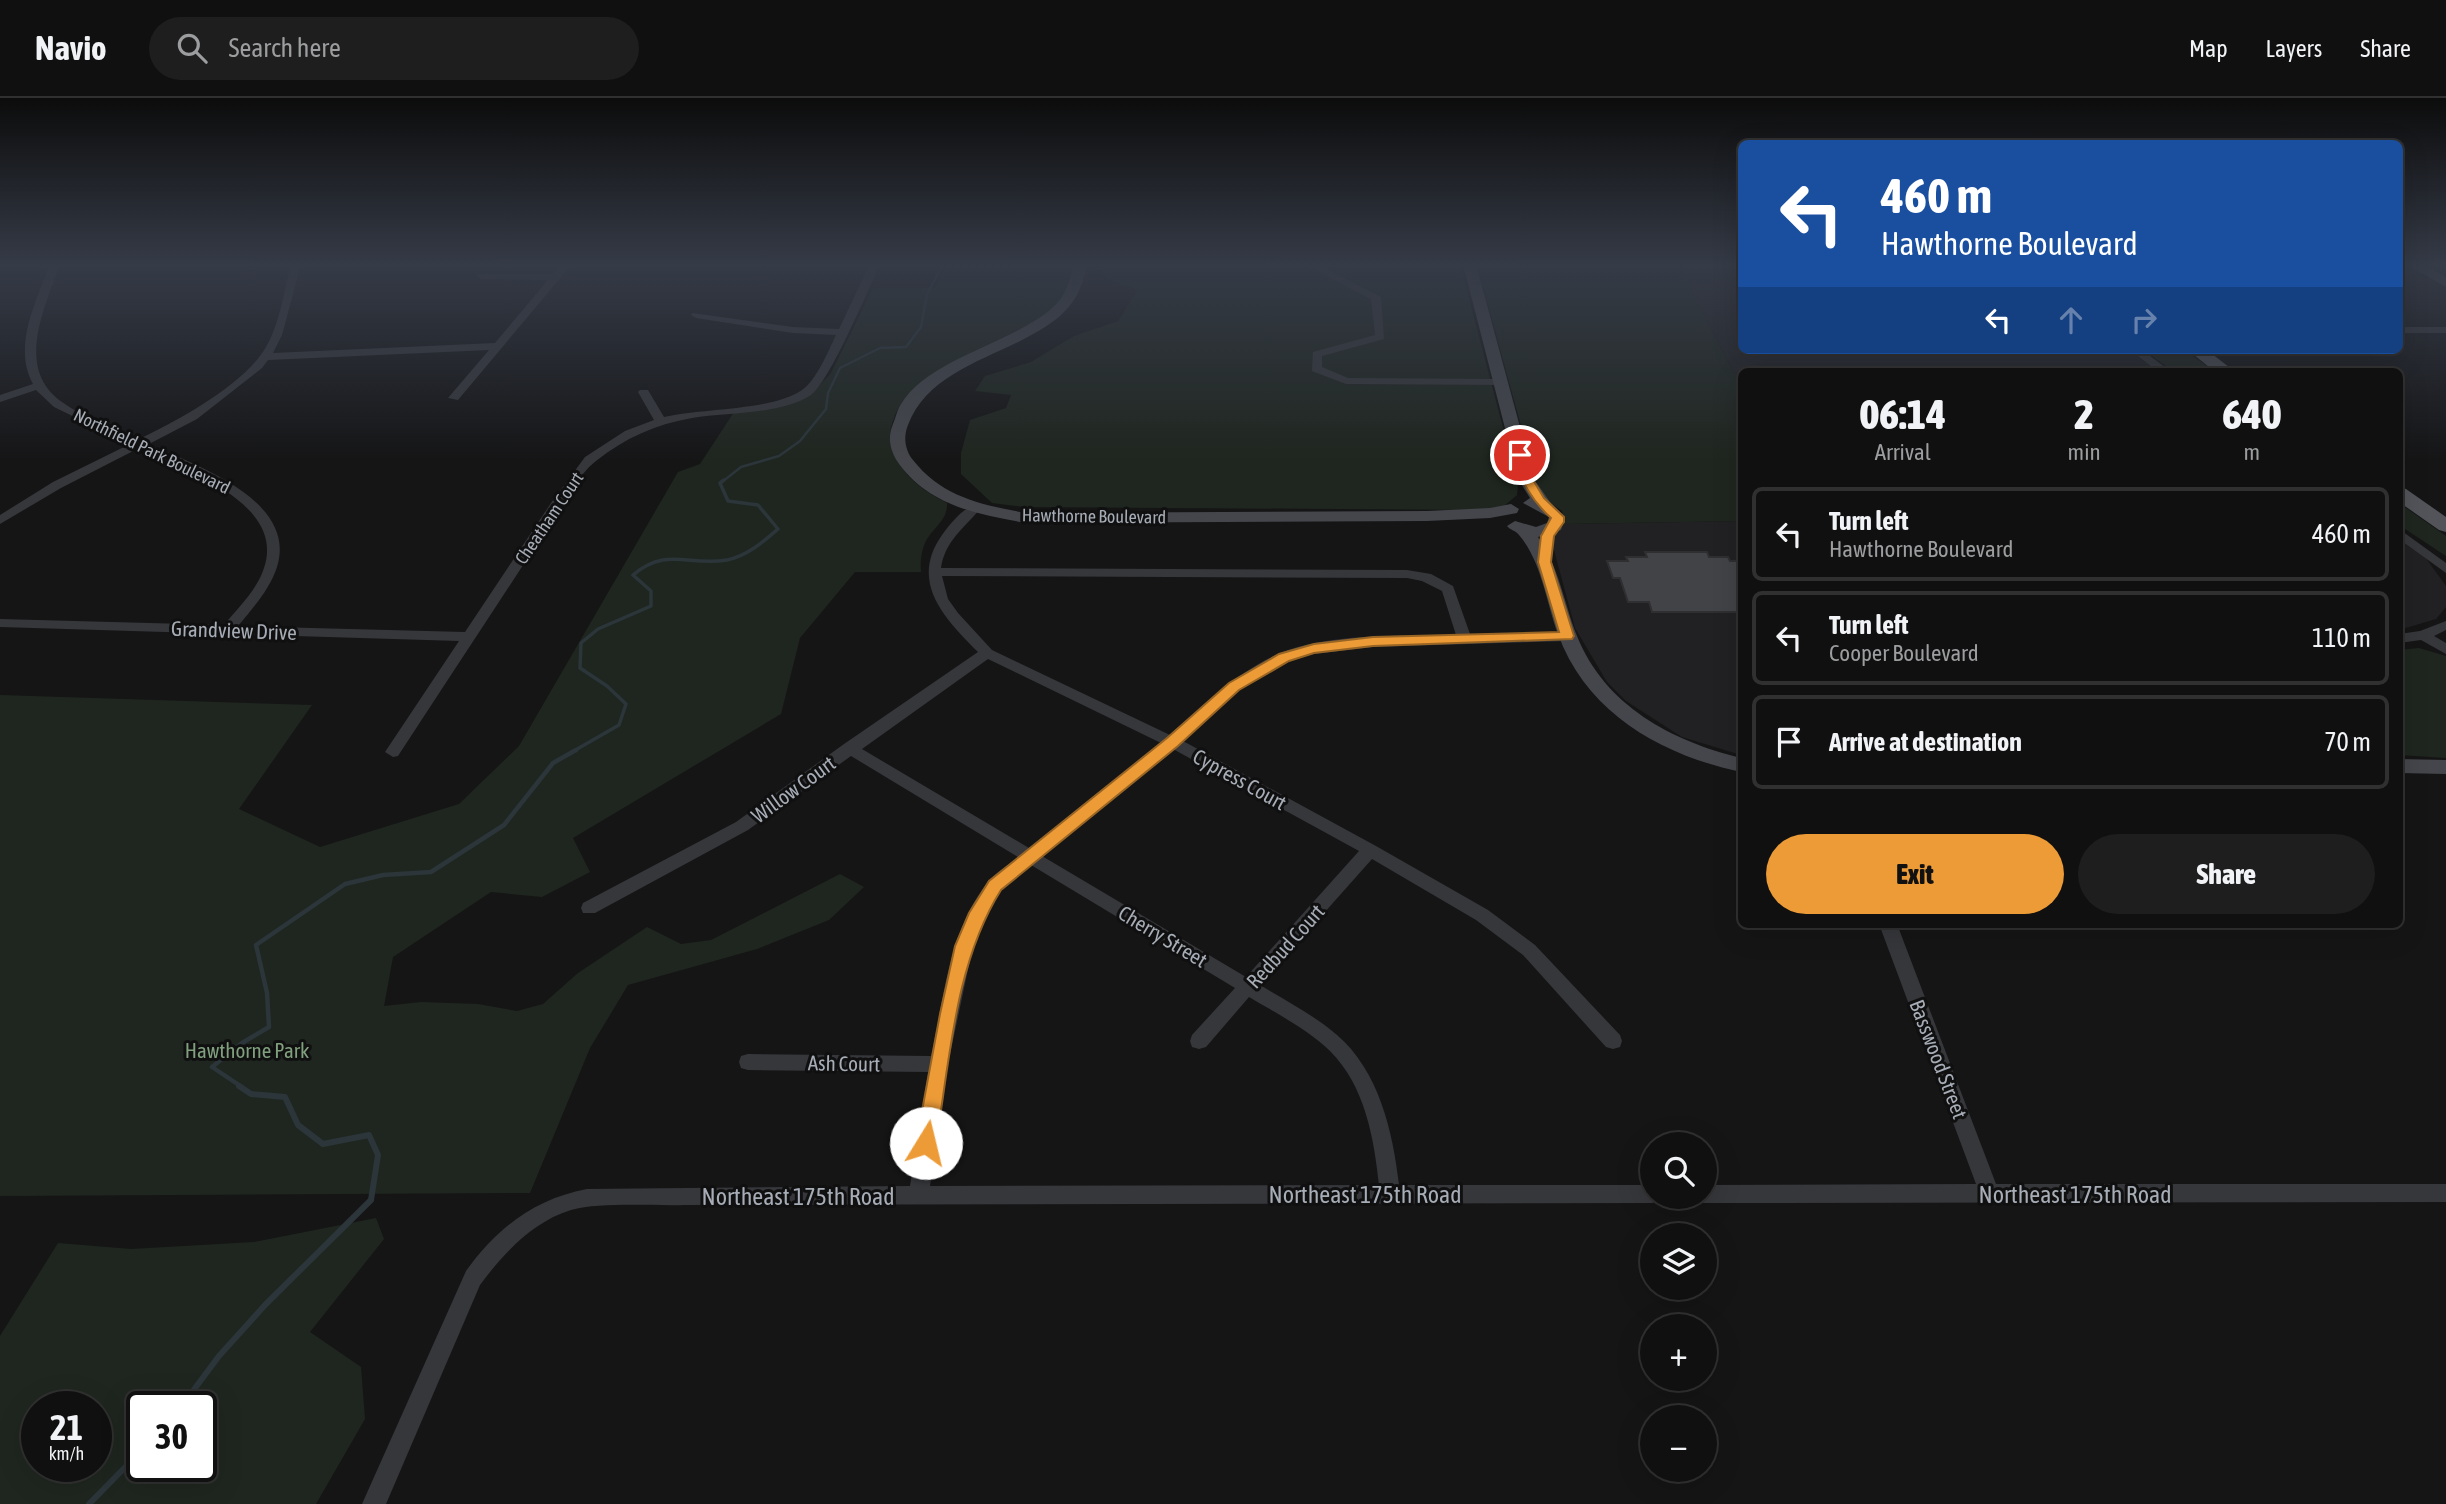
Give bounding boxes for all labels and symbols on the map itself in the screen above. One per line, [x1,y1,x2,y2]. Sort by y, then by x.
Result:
street label: Northfield Park Boulevard [70,404,234,498]
pin [1490,425,1550,485]
street label: Cheatham Court [510,468,588,568]
street label: Hawthorne Boulevard [1022,504,1166,528]
street label: Grandview Drive [171,616,297,644]
street label: Cypress Court [1189,744,1291,814]
street label: Willow Court [746,751,840,827]
street label: Redbud Court [1241,899,1329,993]
street label: Cherry Street [1114,900,1212,972]
street label: Basswood Street [1905,996,1973,1122]
park label: Hawthorne Park [185,1038,309,1062]
street label: Ash Court [808,1050,880,1076]
position arrow [889,1106,963,1180]
street label: Northeast 175th Road [1268,1181,1462,1208]
street label: Northeast 175th Road [1978,1181,2172,1208]
street label: Northeast 175th Road [701,1183,895,1210]
speed limit sign: 30 [126,1391,217,1482]

